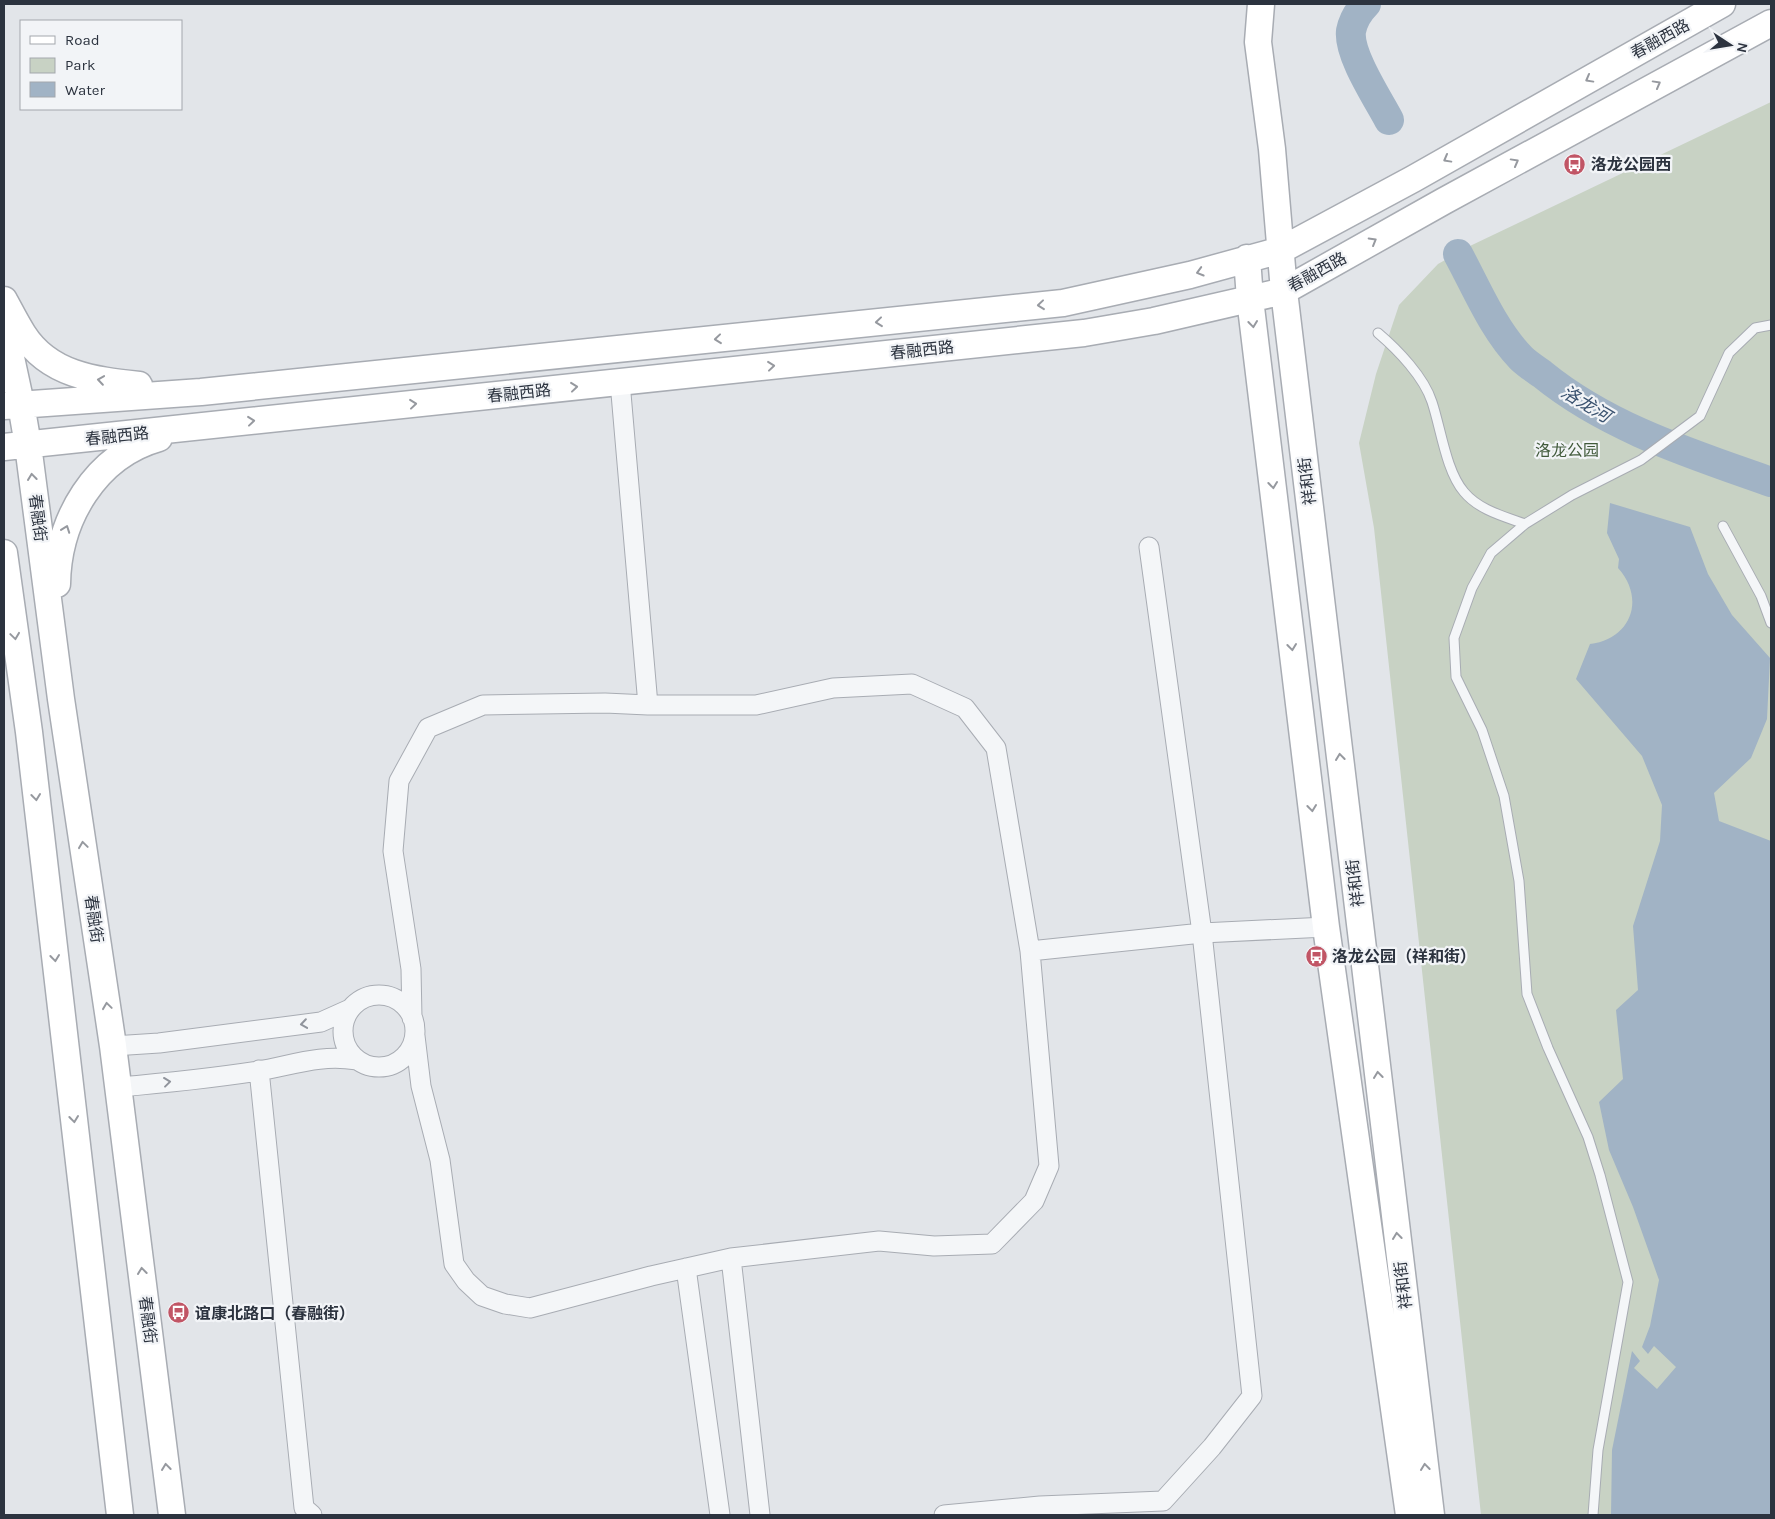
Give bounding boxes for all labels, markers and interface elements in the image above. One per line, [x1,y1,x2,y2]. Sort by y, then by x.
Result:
street label: 春融西路 [1627,15,1693,63]
legend [20,20,182,110]
north arrow [1705,20,1755,70]
text: Road [65,31,100,49]
text: N [1733,41,1752,54]
text: Park [65,56,95,74]
one-way arrow [1585,73,1594,83]
text: Water [65,81,106,99]
one-way arrow [1652,81,1661,91]
bus stop icon: 洛龙公园西 [1563,152,1587,176]
one-way arrow [1443,153,1452,163]
place label: 洛龙公园西 [1591,155,1671,174]
one-way arrow [1509,158,1518,168]
one-way arrow [1367,237,1376,247]
street label: 春融西路 [1284,248,1350,296]
one-way arrow [1196,266,1204,276]
one-way arrow [1037,299,1045,310]
one-way arrow [875,316,883,327]
one-way arrow [1247,321,1258,329]
one-way arrow [713,333,721,344]
street label: 春融西路 [889,337,955,363]
one-way arrow [767,361,775,372]
one-way arrow [97,375,105,386]
street label: 春融西路 [486,380,552,406]
water label: 洛龙河 [1557,381,1617,429]
one-way arrow [571,382,579,393]
one-way arrow [409,399,417,410]
one-way arrow [248,416,256,427]
street label: 春融西路 [84,423,150,449]
park label: 洛龙公园 [1535,441,1599,460]
street label: 祥和街 [1295,456,1319,506]
one-way arrow [27,473,38,481]
one-way arrow [1267,482,1278,490]
street label: 春融街 [26,493,50,543]
one-way arrow [60,525,70,534]
one-way arrow [9,632,20,640]
one-way arrow [1286,643,1297,651]
one-way arrow [1335,753,1346,761]
one-way arrow [30,793,41,801]
one-way arrow [1306,805,1317,813]
one-way arrow [78,841,89,849]
street label: 祥和街 [1343,858,1367,908]
street label: 春融街 [81,894,107,944]
bus stop icon: 洛龙公园（祥和街） [1304,944,1328,968]
place label: 洛龙公园（祥和街） [1332,947,1476,966]
one-way arrow [49,954,60,962]
one-way arrow [102,1001,113,1009]
one-way arrow [300,1018,308,1029]
one-way arrow [1373,1070,1384,1078]
one-way arrow [162,1078,171,1088]
one-way arrow [68,1116,79,1124]
one-way arrow [1392,1232,1403,1240]
street label: 祥和街 [1391,1260,1415,1310]
one-way arrow [137,1267,147,1275]
street label: 春融街 [136,1295,160,1345]
bus stop icon: 谊康北路口（春融街） [167,1301,191,1325]
place label: 谊康北路口（春融街） [195,1304,355,1323]
one-way arrow [161,1463,172,1471]
one-way arrow [1420,1463,1431,1471]

